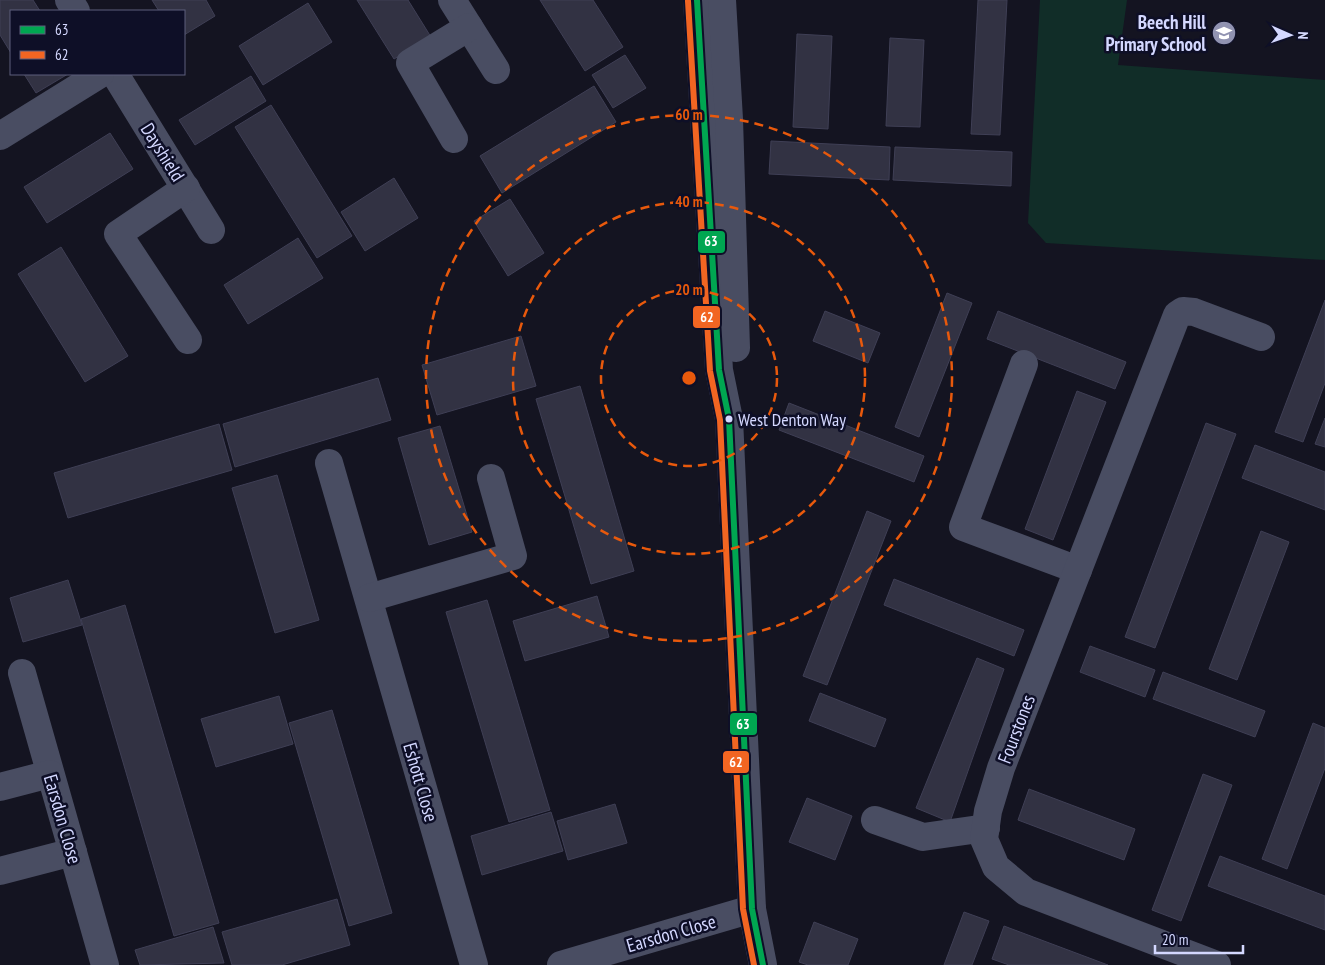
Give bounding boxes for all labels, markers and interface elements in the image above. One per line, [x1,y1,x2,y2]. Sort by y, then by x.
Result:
legend [10,10,185,75]
place label: Beech Hill Primary School [1106,10,1206,56]
north arrow [1265,10,1315,60]
text: 63 [55,20,69,39]
school or university icon: Beech Hill Primary School [1211,20,1237,46]
text: N [1294,31,1312,40]
text: 62 [55,45,69,64]
text: 60 m [675,105,703,124]
street label: Dayshield [136,118,190,186]
text: 40 m [675,192,703,211]
line badge: 63 [697,230,726,254]
text: 63 [704,232,718,250]
text: 20 m [675,280,703,299]
line badge: 62 [692,305,721,329]
text: 62 [700,308,714,326]
centre of rings [680,369,698,387]
place label: West Denton Way [738,408,846,431]
marker: West Denton Way [724,414,734,424]
street label: Fourstones [992,691,1040,767]
line badge: 63 [729,712,758,736]
text: 63 [736,715,750,733]
street label: Eshott Close [398,740,444,824]
line badge: 62 [722,750,750,774]
text: 62 [729,753,743,771]
street label: Earsdon Close [39,772,87,867]
street label: Earsdon Close [624,909,719,957]
scale bar [1155,922,1242,954]
text: 20 m [1162,930,1188,949]

